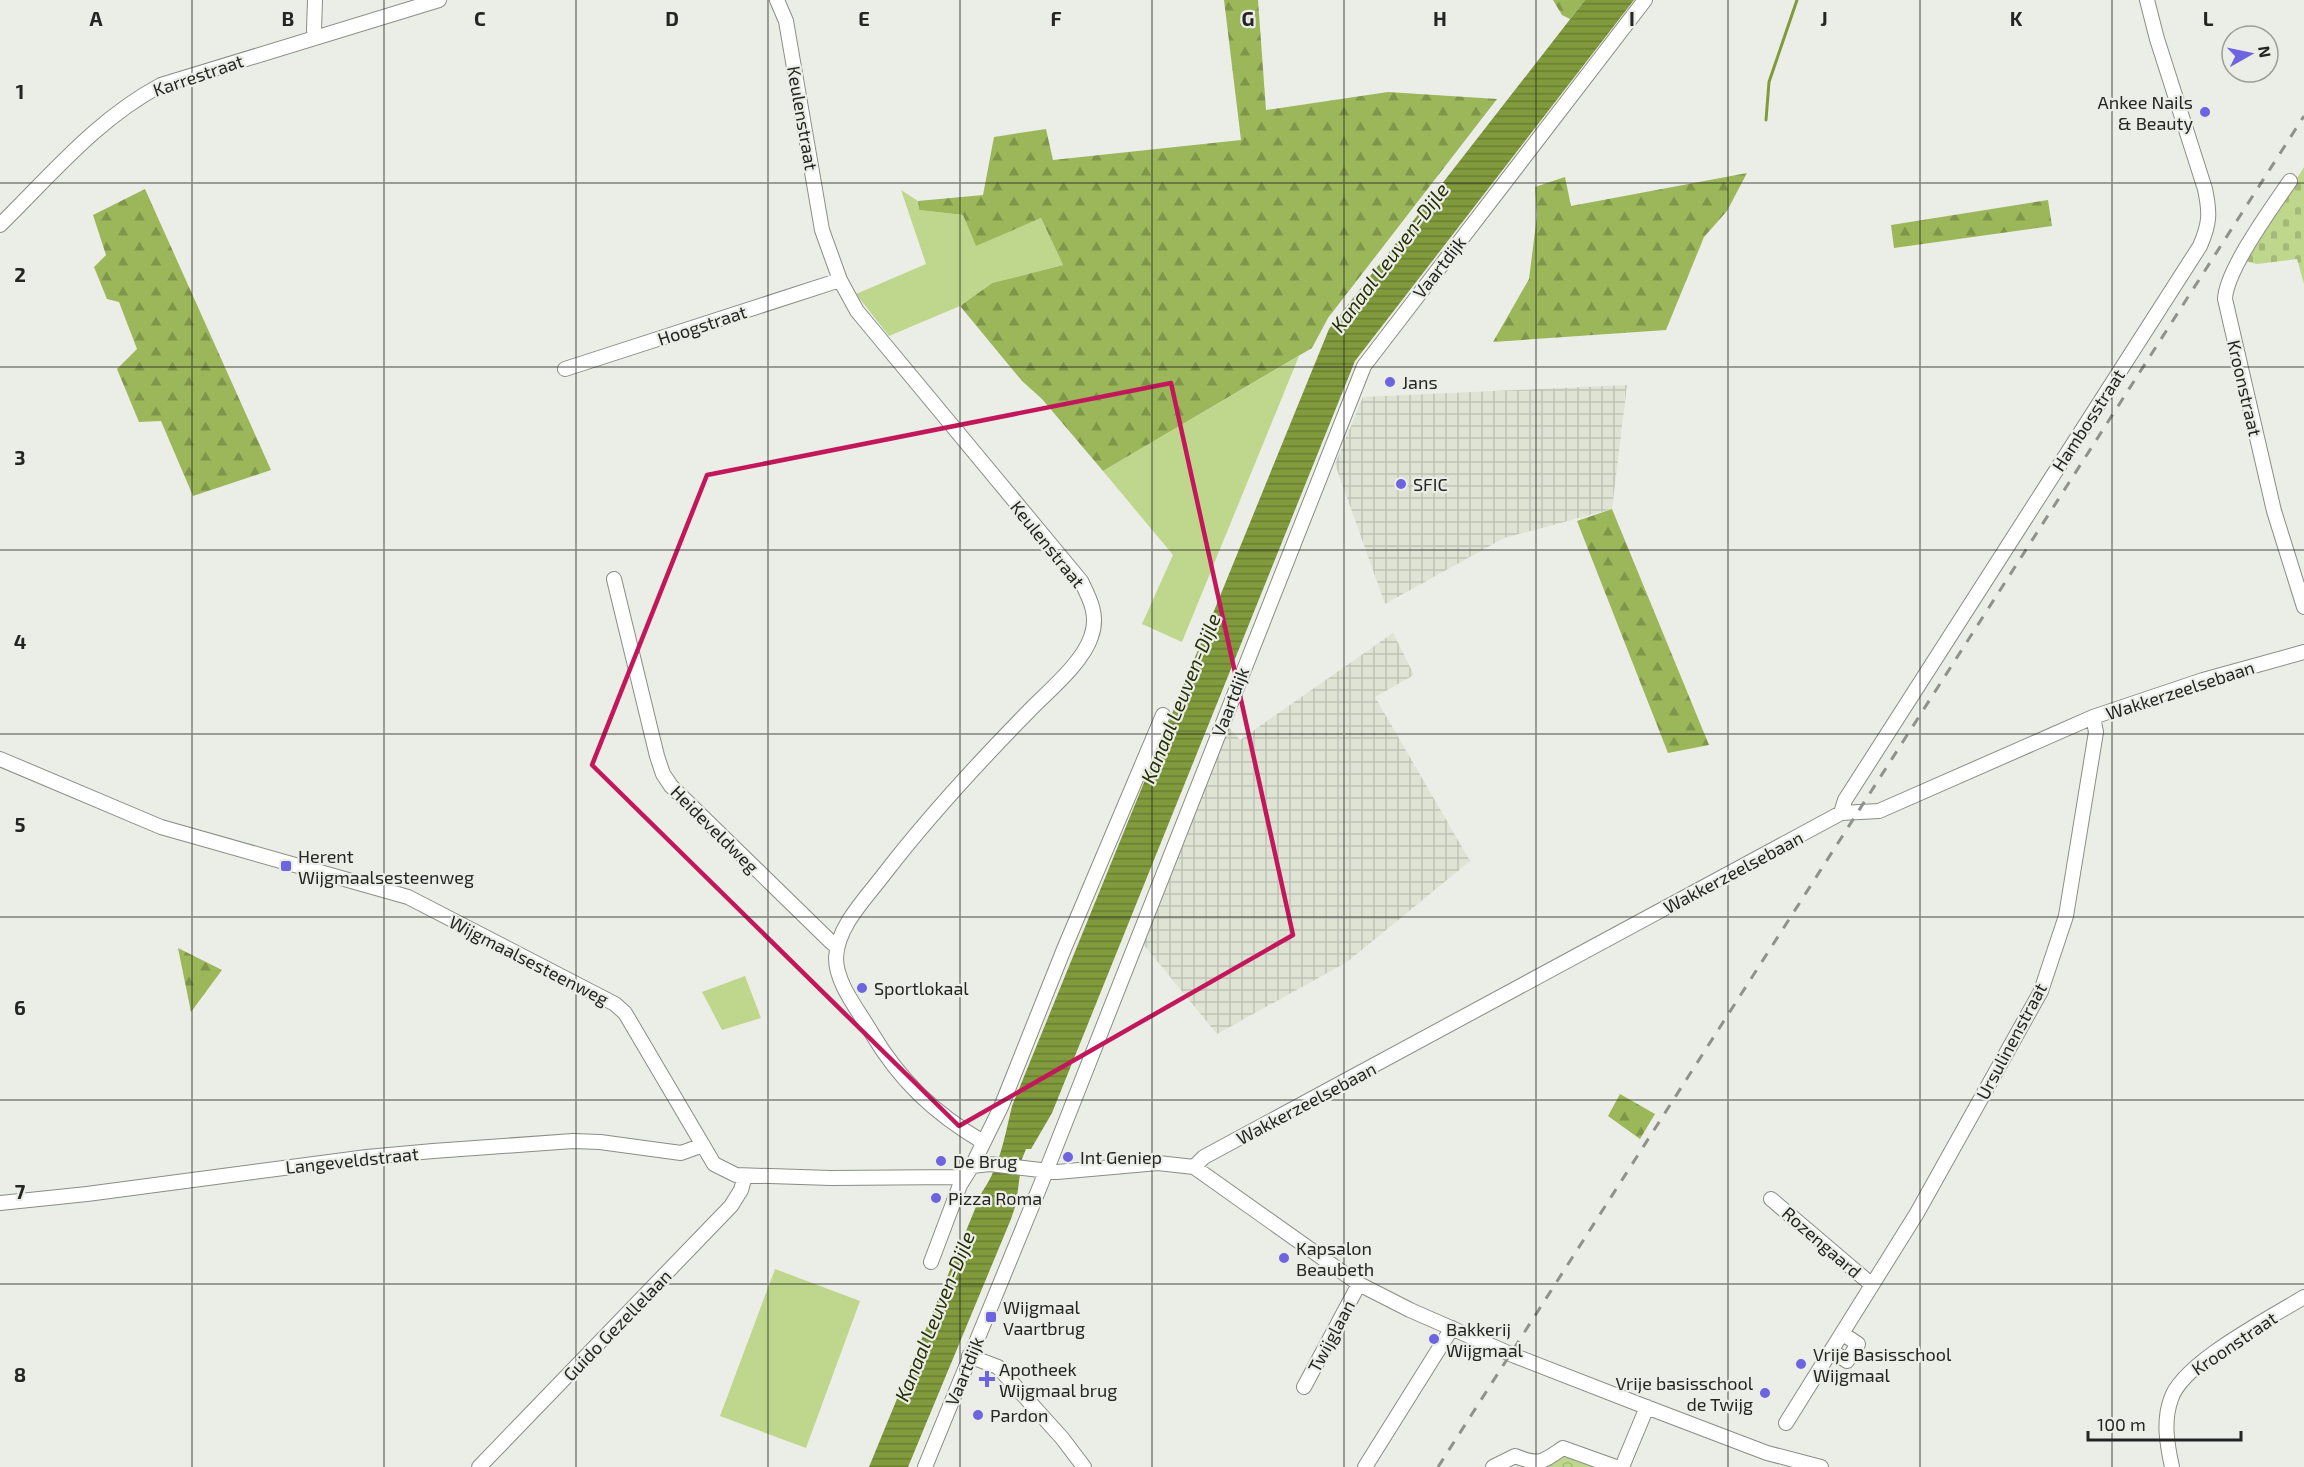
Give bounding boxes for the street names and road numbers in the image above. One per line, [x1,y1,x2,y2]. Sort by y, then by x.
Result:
street label: Karrestraat [150,49,246,101]
street label: Keulenstraat [783,64,823,172]
street label: Vaartdijk [1408,232,1470,302]
street label: Hoogstraat [655,300,749,350]
street label: Kroonstraat [2223,338,2267,439]
street label: Hambosstraat [2047,365,2129,475]
street label: Keulenstraat [1006,496,1090,592]
street label: Wakkerzeelsebaan [2103,656,2257,724]
street label: Vaartdijk [1207,664,1253,740]
street label: Heideveldweg [666,780,764,878]
street label: Wakkerzeelsebaan [1659,826,1807,918]
street label: Wijgmaalsesteenweg [446,910,612,1010]
street label: Ursulinenstraat [1971,979,2051,1103]
street label: Wakkerzeelsebaan [1232,1057,1380,1149]
street label: Langeveldstraat [284,1142,420,1178]
street label: Rozengaard [1778,1202,1866,1282]
street label: Guido Gezellelaan [558,1265,676,1385]
street label: Twijglaan [1303,1296,1359,1376]
street label: Kroonstraat [2187,1306,2281,1380]
street label: Vaartdijk [940,1333,988,1409]

